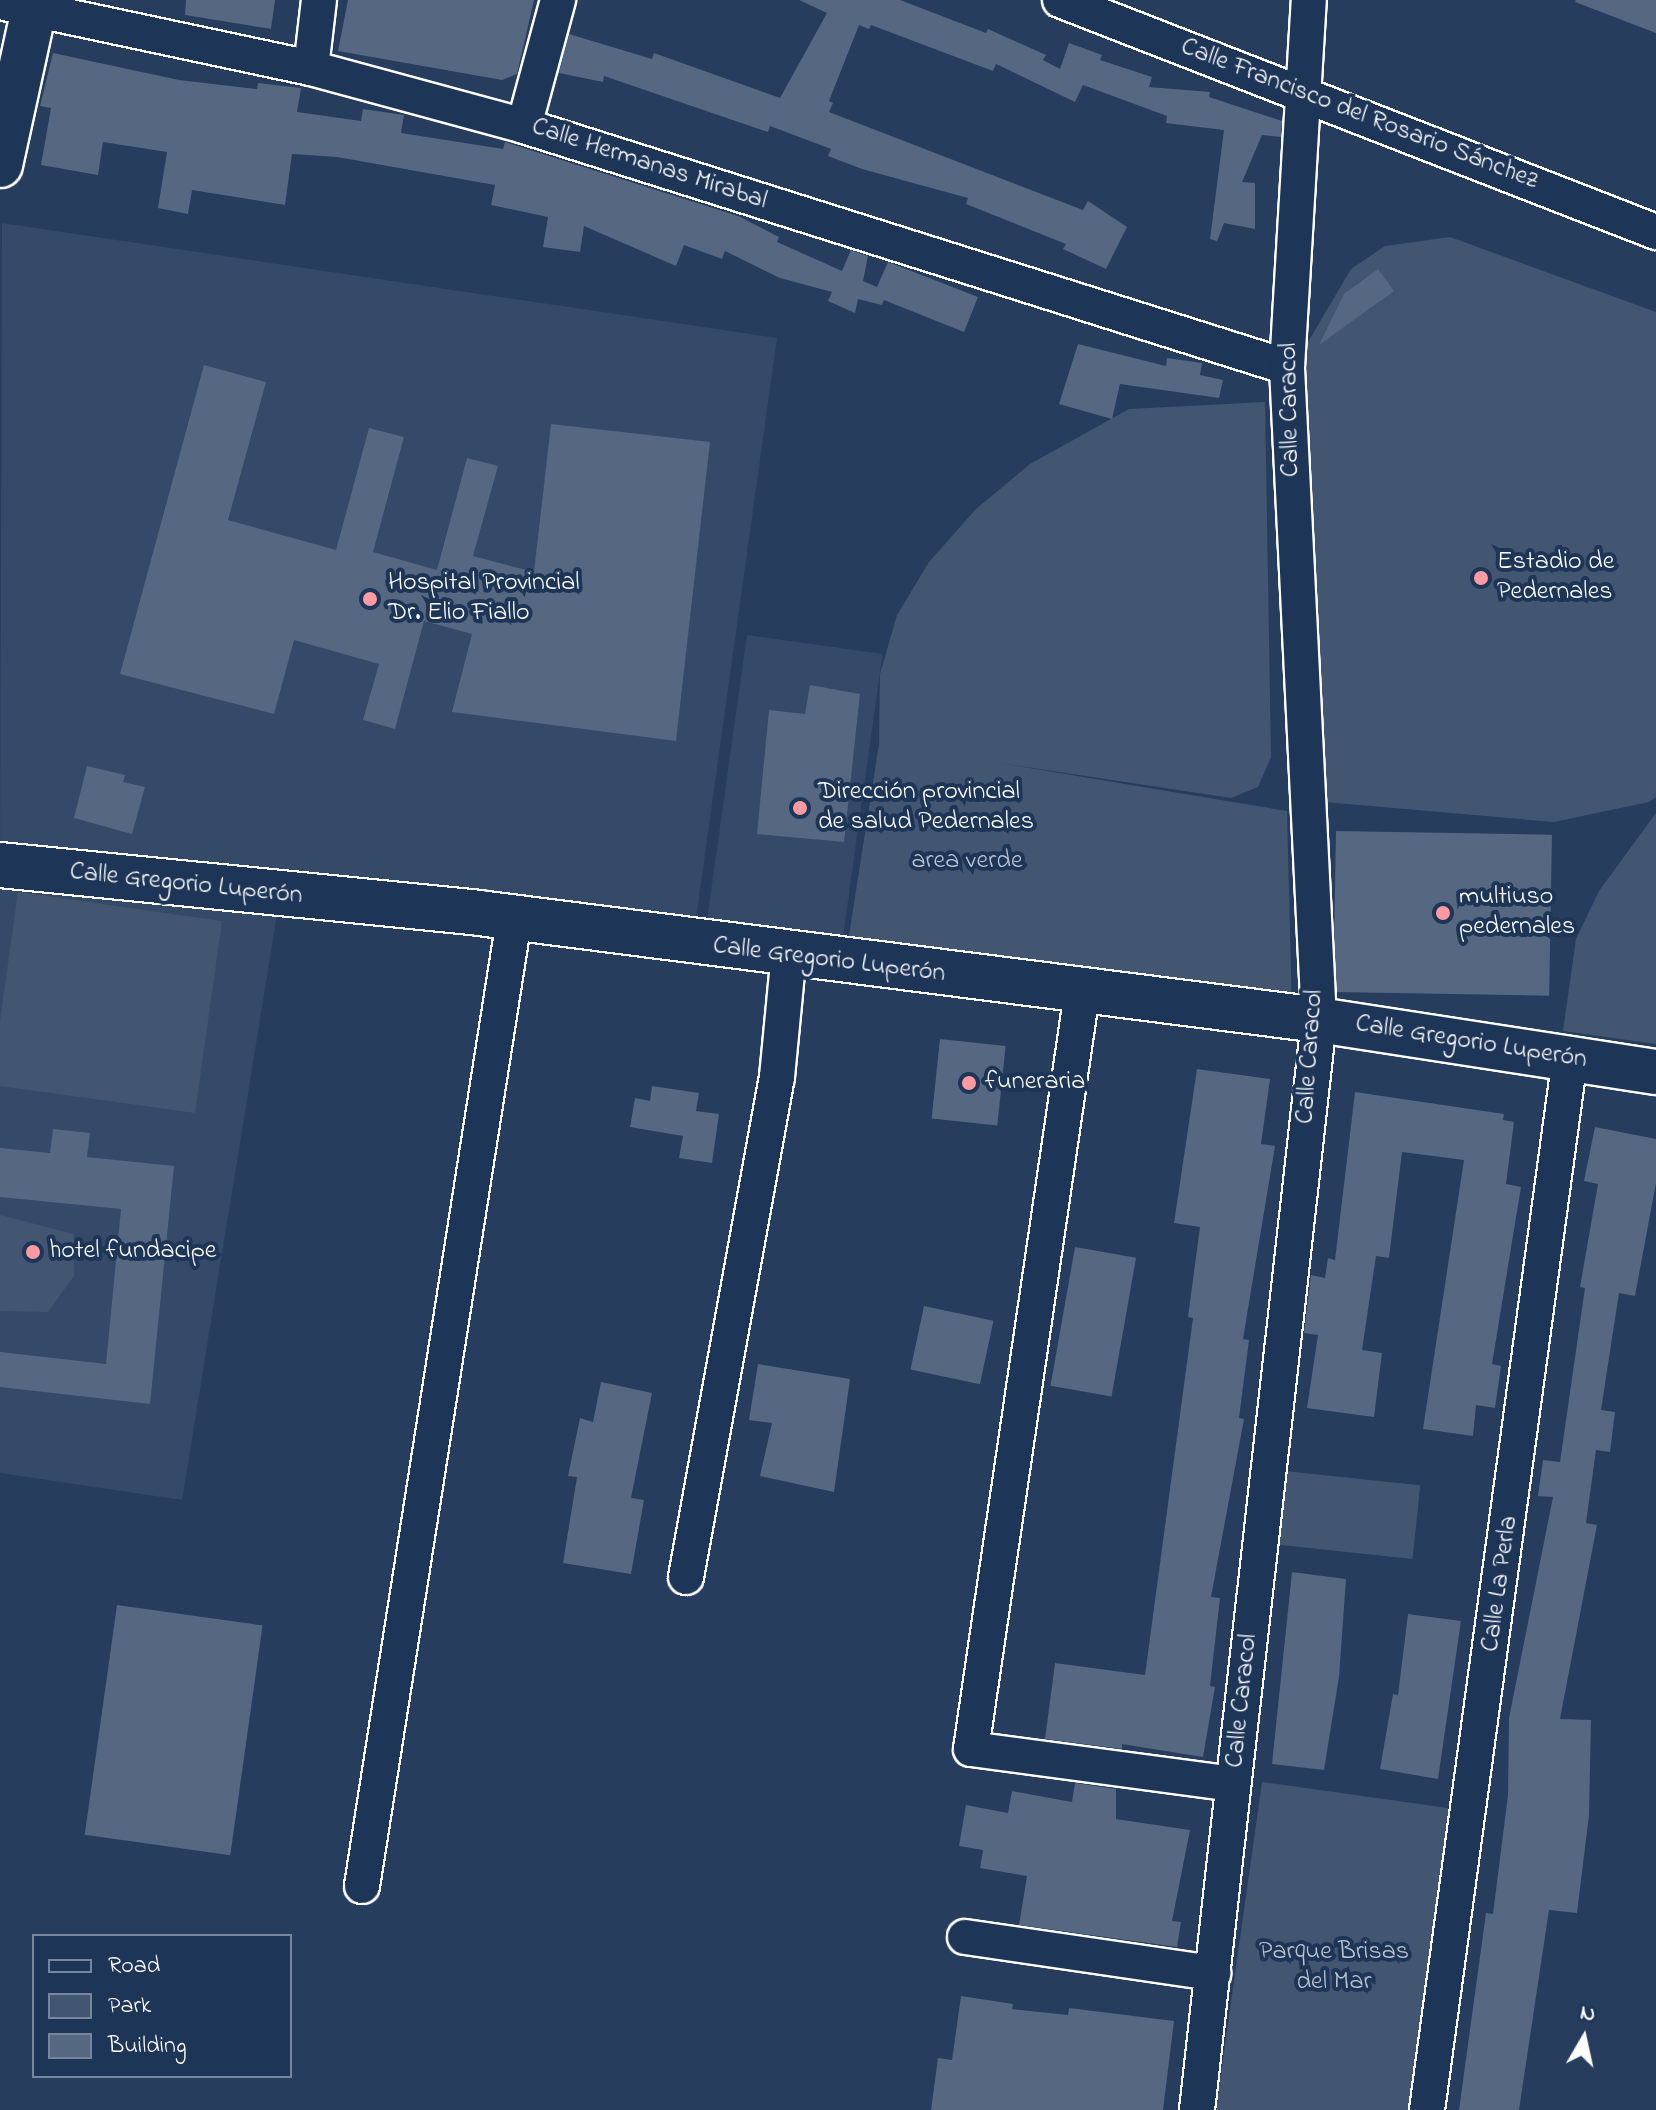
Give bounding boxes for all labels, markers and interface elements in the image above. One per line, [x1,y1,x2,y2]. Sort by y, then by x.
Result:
street label: Calle Francisco del Rosario Sánchez [1176,32,1542,198]
street label: Calle Hermanas Mirabal [527,112,771,218]
street label: Calle Caracol [1274,343,1308,477]
place label: Estadio de Pedernales [1497,547,1614,608]
place label: Hospital Provincial Dr. Elio Fiallo [388,568,580,630]
marker: Estadio de Pedernales [1472,569,1490,587]
marker: Hospital Provincial Dr. Elio Fiallo [359,588,381,610]
place label: Dirección provincial de salud Pedernales [818,777,1034,838]
marker: Dirección provincial de salud Pedernales [789,797,811,819]
park label: area verde [911,846,1023,878]
street label: Calle Gregorio Luperón [68,857,304,913]
place label: multiuso pedernales [1459,882,1575,944]
marker: multiuso pedernales [1434,904,1452,922]
street label: Calle Gregorio Luperón [711,931,947,991]
street label: Calle Caracol [1291,989,1331,1125]
street label: Calle Gregorio Luperón [1353,1009,1589,1077]
place label: funeraria [985,1067,1085,1099]
marker: funeraria [960,1074,978,1092]
place label: hotel fundacipe [49,1236,216,1268]
marker: hotel fundacipe [24,1243,42,1261]
street label: Calle La Perla [1476,1514,1526,1654]
street label: Calle Caracol [1220,1633,1266,1769]
legend [32,1934,292,2078]
park label: Parque Brisas del Mar [1259,1937,1409,1998]
text: Road [108,1949,160,1984]
text: Park [108,1989,151,2024]
text: N [1578,1997,1598,2031]
north arrow [1544,1998,1624,2078]
text: Building [108,2029,187,2064]

